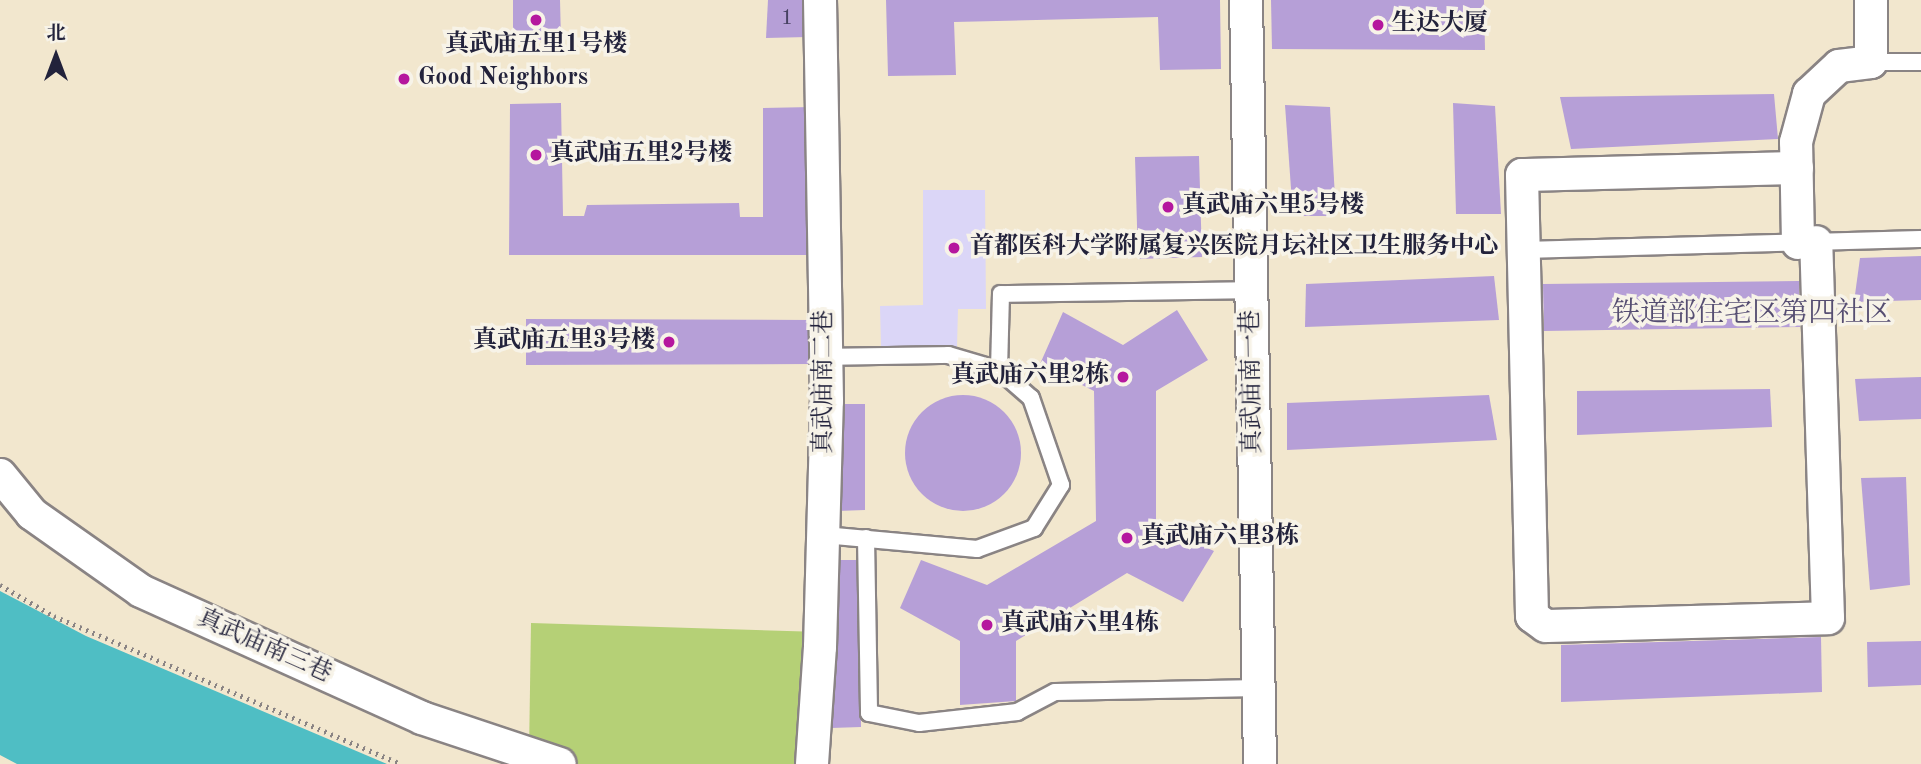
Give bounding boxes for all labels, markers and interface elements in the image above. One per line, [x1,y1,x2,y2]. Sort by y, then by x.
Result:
house number: 1 [781,6,793,32]
place label: 生达大厦 [1392,11,1488,39]
marker: 真武庙五里1号楼 [528,12,544,28]
marker: 生达大厦 [1370,17,1386,33]
north arrow [21,21,91,91]
text: 北 [46,25,66,44]
place label: 真武庙五里1号楼 [445,32,627,60]
place label: Good Neighbors [418,65,588,93]
marker: Good Neighbors [396,71,412,87]
place label: 真武庙五里2号楼 [550,141,732,169]
marker: 真武庙五里2号楼 [528,147,544,163]
place label: 真武庙六里5号楼 [1182,193,1364,221]
marker: 真武庙六里5号楼 [1160,199,1176,215]
place label: 首都医科大学附属复兴医院月坛社区卫生服务中心 [970,234,1498,262]
marker: 首都医科大学附属复兴医院月坛社区卫生服务中心 [944,238,964,258]
district label: 铁道部住宅区第四社区 [1612,297,1892,331]
street label: 真武庙南二巷 [811,310,839,454]
street label: 真武庙南一巷 [1237,310,1269,454]
place label: 真武庙五里3号楼 [473,328,655,356]
marker: 真武庙五里3号楼 [661,334,677,350]
place label: 真武庙六里2栋 [951,363,1109,391]
marker: 真武庙六里2栋 [1115,369,1131,385]
place label: 真武庙六里3栋 [1141,524,1299,552]
marker: 真武庙六里3栋 [1119,530,1135,546]
street label: 真武庙南三巷 [192,605,336,689]
place label: 真武庙六里4栋 [1001,611,1159,639]
marker: 真武庙六里4栋 [979,617,995,633]

